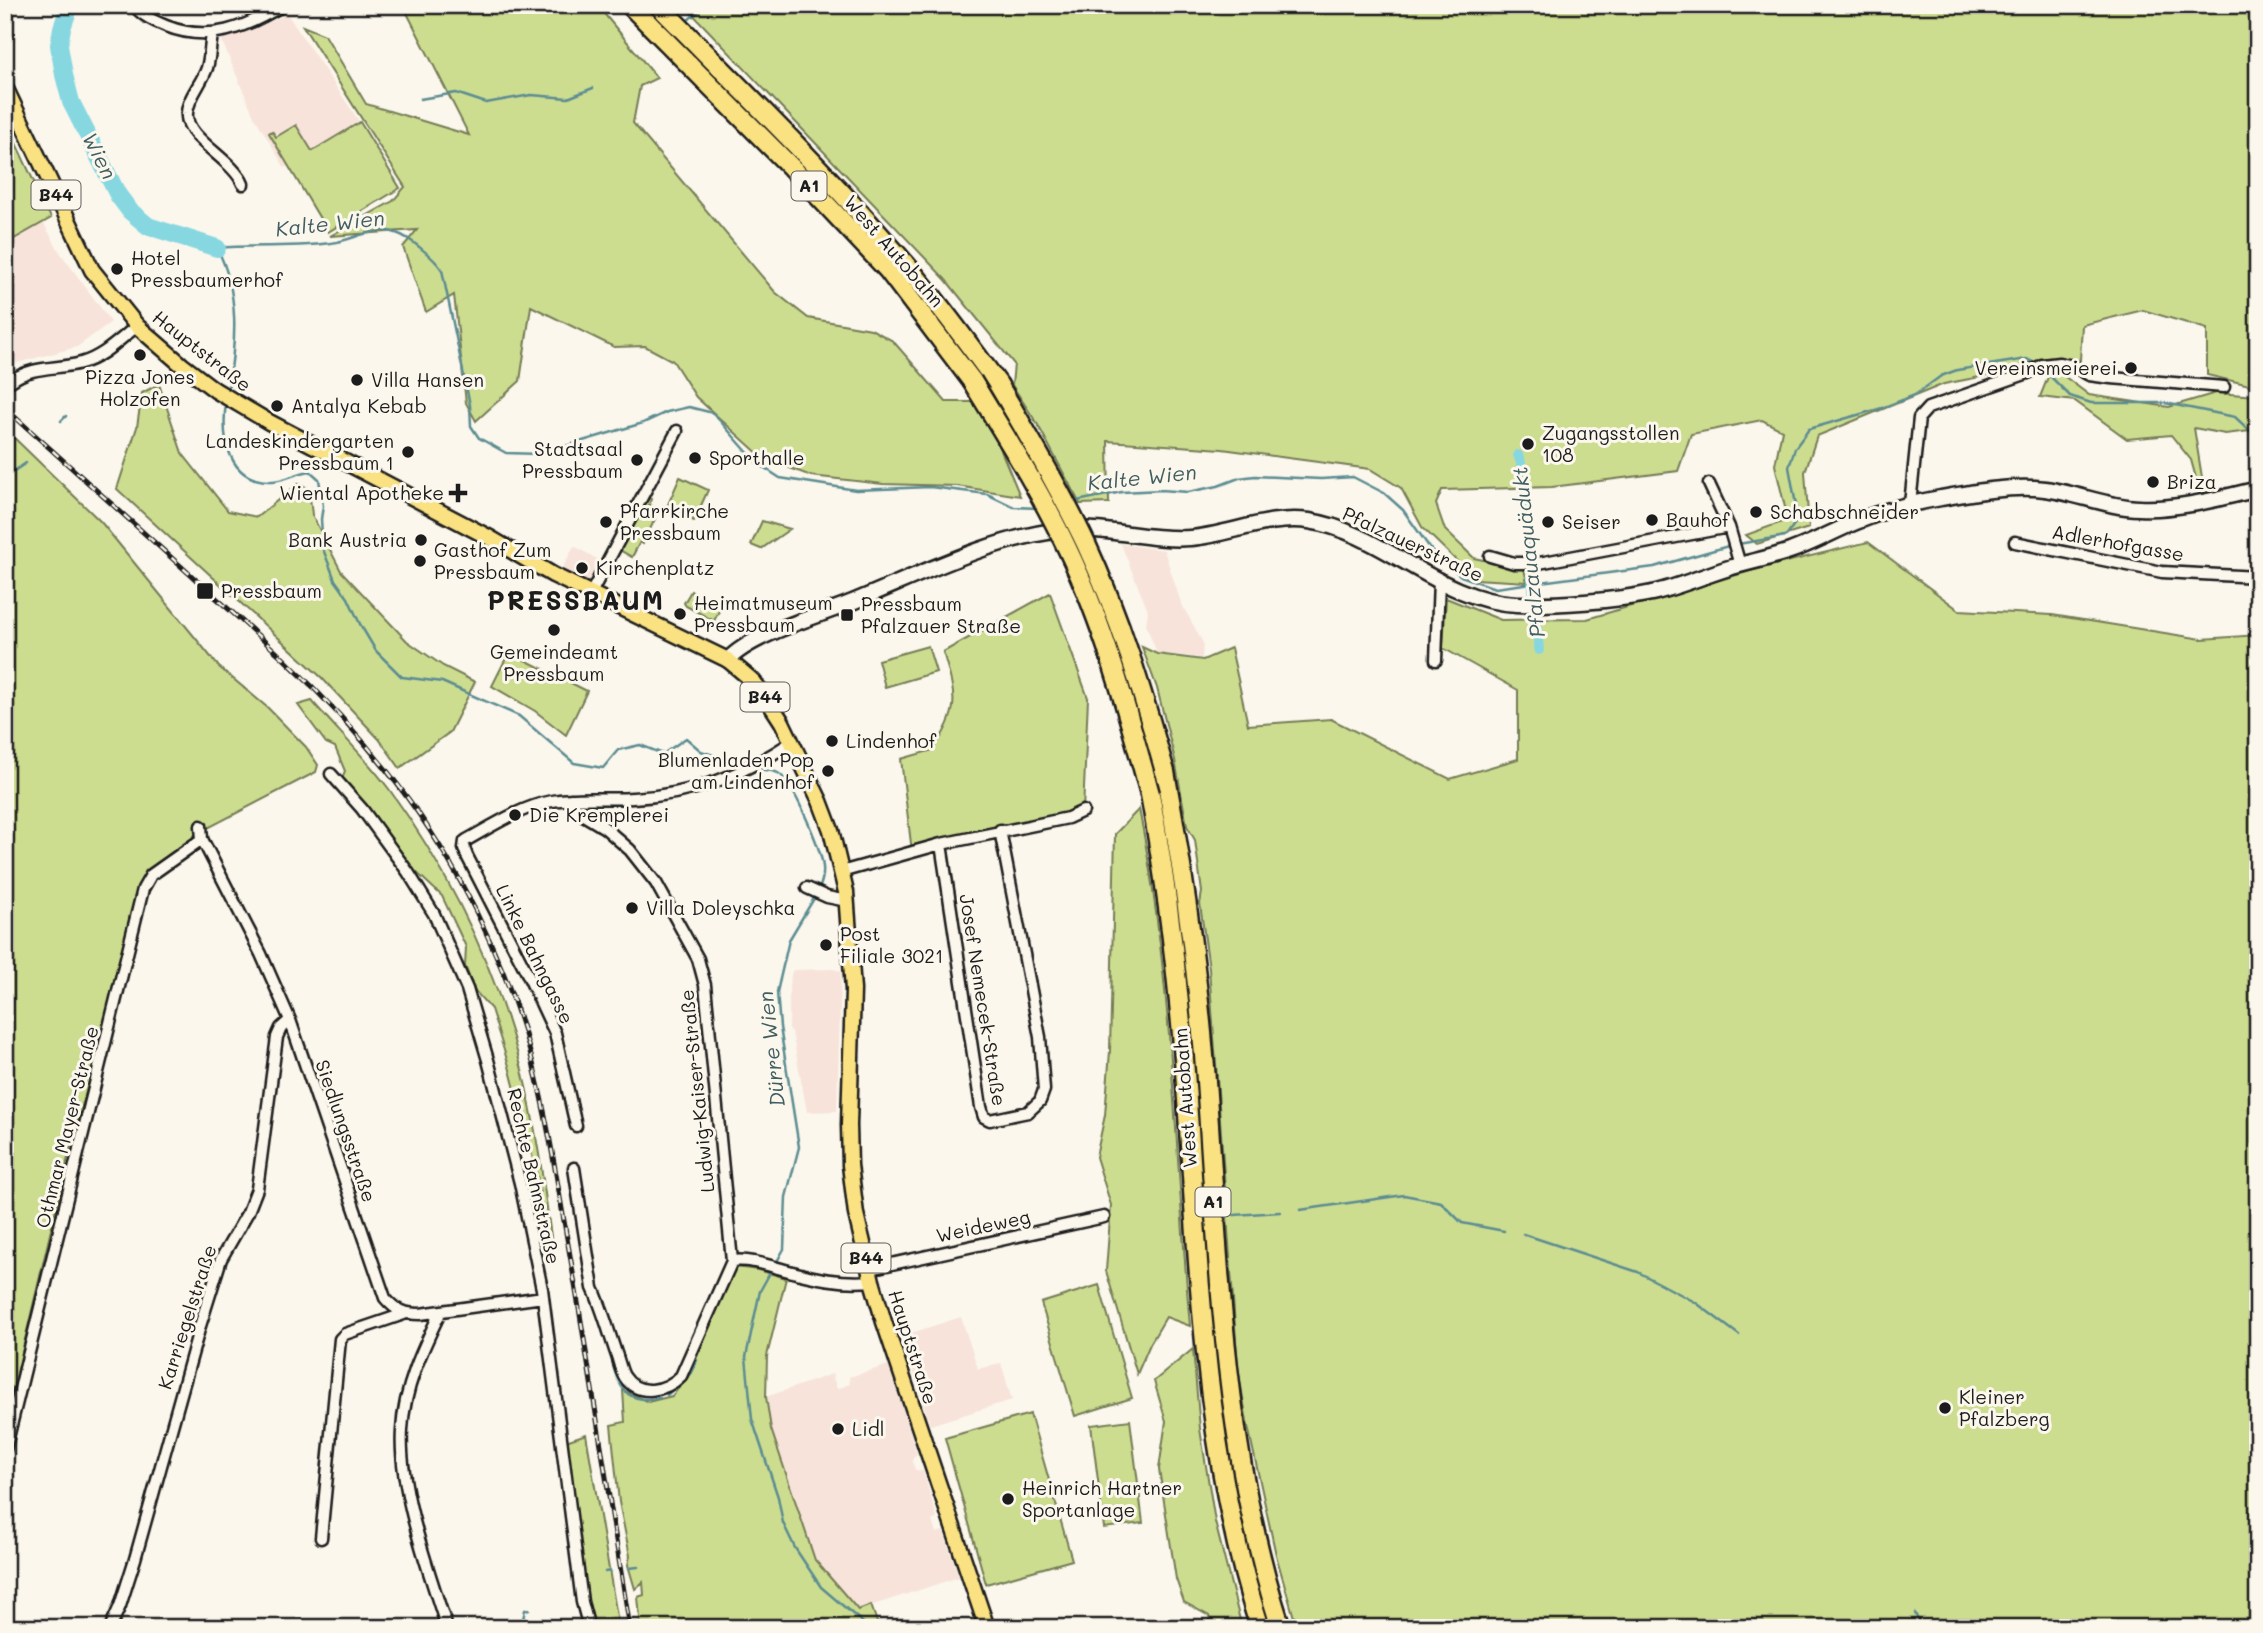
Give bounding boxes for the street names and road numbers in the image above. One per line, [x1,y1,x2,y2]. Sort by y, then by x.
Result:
road number: A1 [792,172,826,201]
road number: B44 [32,180,80,210]
street label: West Autobahn [839,189,950,312]
street label: Hauptstraße [148,304,257,397]
street label: Pfalzauerstraße [1339,500,1488,587]
street label: Adlerhofgasse [2050,519,2186,566]
road number: B44 [740,682,790,712]
street label: Linke Bahngasse [491,880,580,1028]
street label: Josef Nemecek-Straße [954,892,1013,1108]
street label: Ludwig-Kaiser-Straße [673,988,720,1194]
street label: Othmar Mayer-Straße [29,1023,104,1230]
street label: West Autobahn [1167,1027,1202,1169]
street label: Siedlungsstraße [310,1056,383,1205]
street label: Rechte Bahnstraße [502,1086,567,1266]
road number: A1 [1196,1188,1230,1217]
street label: Weideweg [934,1203,1032,1248]
street label: Karriegelstraße [151,1241,222,1392]
road number: B44 [842,1244,890,1273]
street label: Hauptstraße [883,1287,944,1407]

